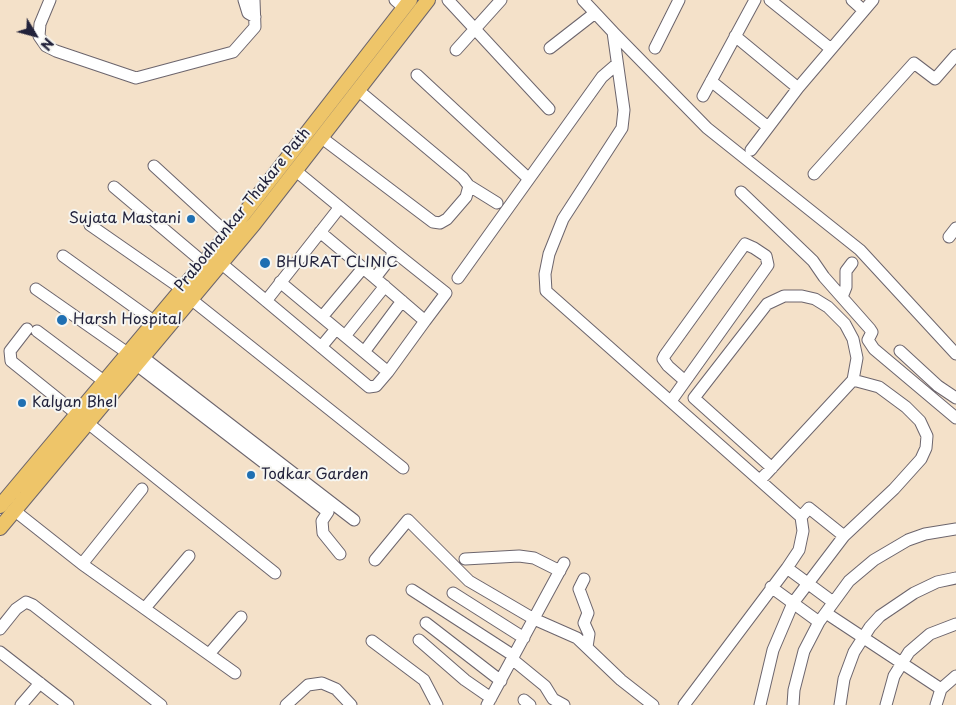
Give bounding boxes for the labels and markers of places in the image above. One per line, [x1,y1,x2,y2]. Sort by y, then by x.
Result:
place label: Sujata Mastani [69,210,181,228]
marker: Sujata Mastani [185,213,197,225]
place label: BHURAT CLINIC [276,254,398,272]
marker: BHURAT CLINIC [258,256,272,270]
place label: Harsh Hospital [73,311,182,329]
marker: Harsh Hospital [55,313,69,327]
place label: Kalyan Bhel [32,394,117,412]
marker: Kalyan Bhel [16,397,28,409]
place label: Todkar Garden [261,466,369,484]
marker: Todkar Garden [245,469,257,481]

